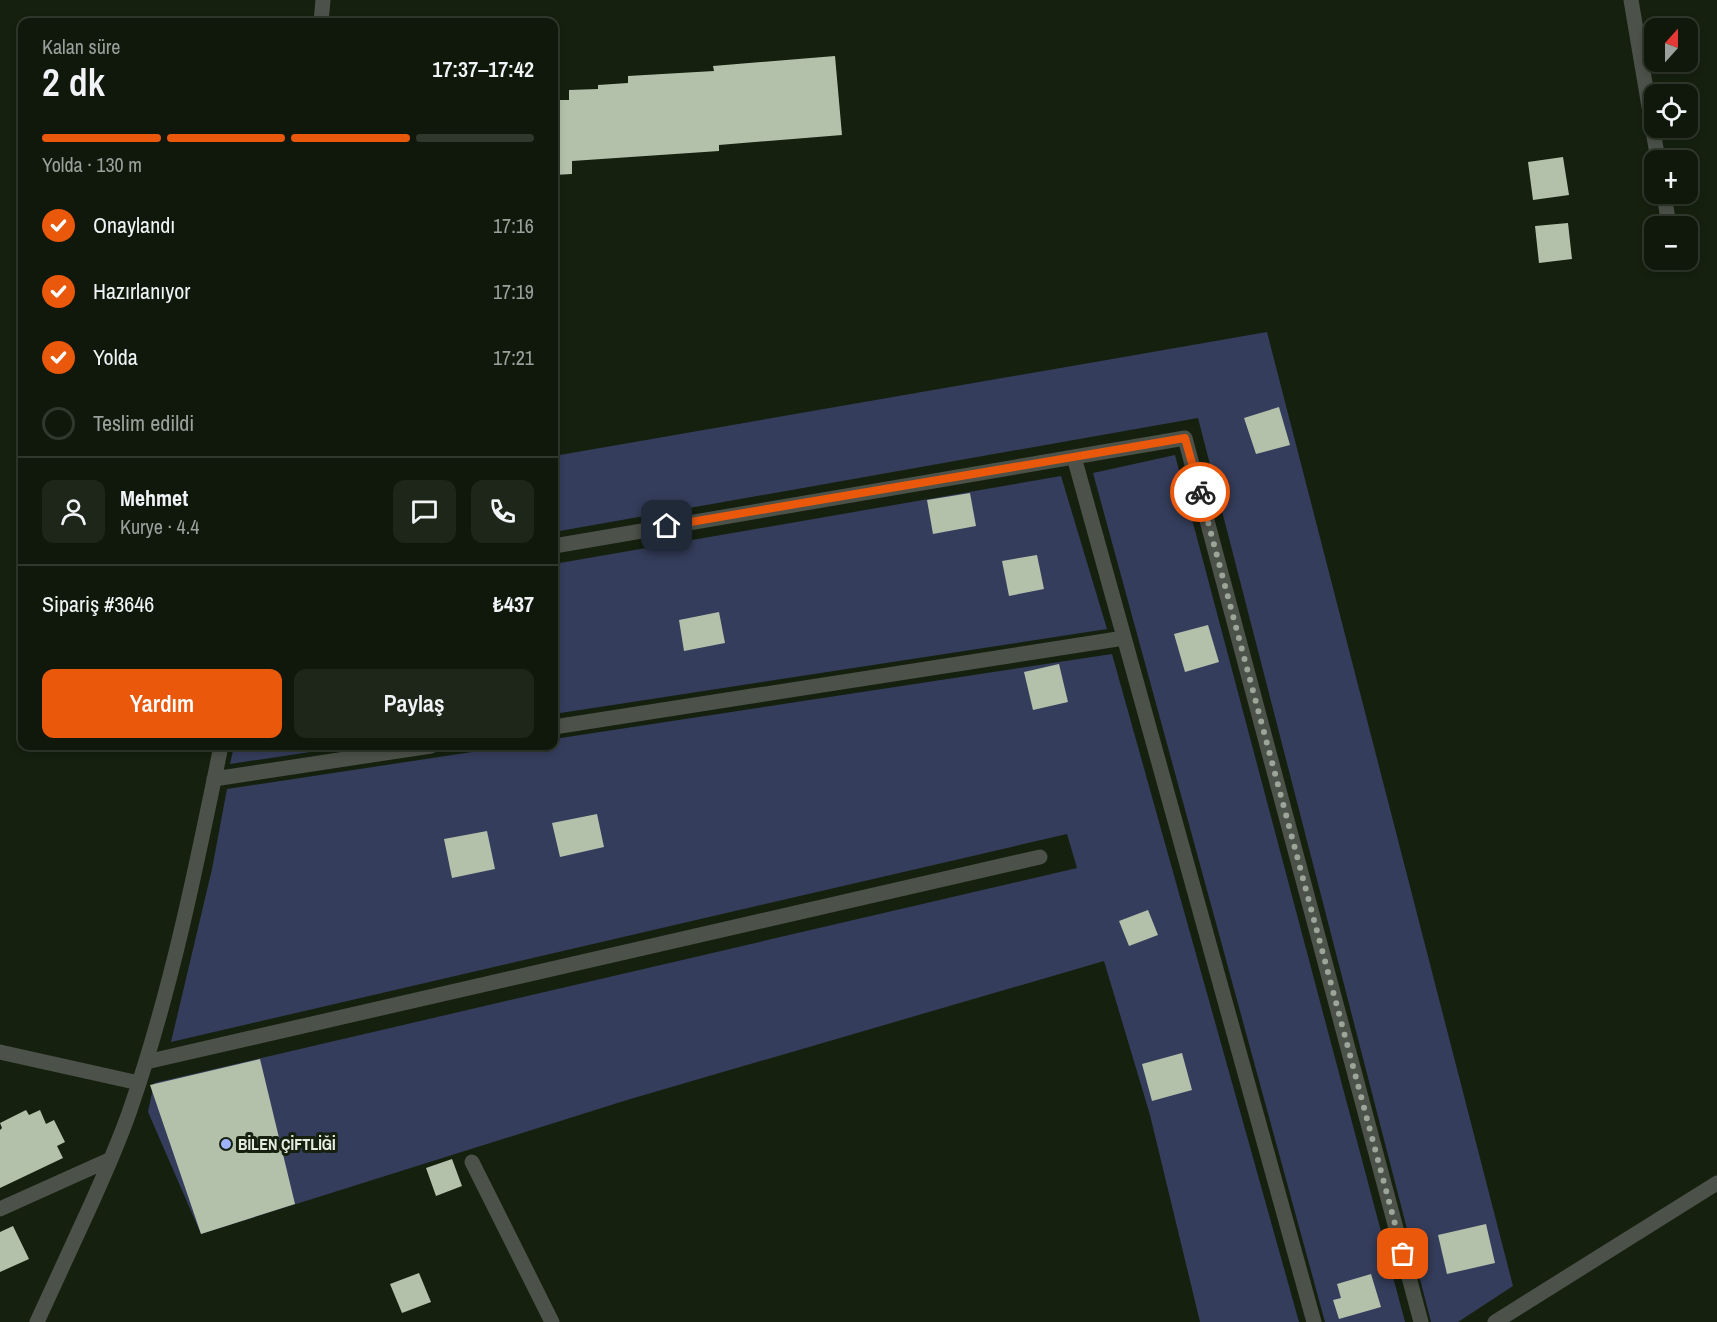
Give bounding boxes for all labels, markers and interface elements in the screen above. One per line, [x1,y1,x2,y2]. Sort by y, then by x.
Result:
north arrow [1644,18,1698,72]
map controls [1644,18,1698,270]
text: Kalan süre [42,33,120,60]
text: 17:37–17:42 [432,54,534,84]
text: 2 dk [42,56,105,108]
button: locate [1644,84,1698,138]
button: + [1644,150,1698,204]
text: Yolda · 130 m [42,151,142,178]
icon: check [42,209,75,242]
text: Onaylandı [93,210,175,240]
text: 17:16 [493,212,534,239]
button: − [1644,216,1698,270]
icon: check [42,275,75,308]
text: Hazırlanıyor [93,276,190,306]
text: 17:19 [493,278,534,305]
icon: check [42,341,75,374]
text: Yolda [93,342,138,372]
text: 17:21 [493,344,534,371]
text: Teslim edildi [93,408,194,438]
courier [1170,462,1230,522]
icon: bike [1184,476,1217,509]
button: person [42,480,105,543]
button: chat [393,480,456,543]
button: phone [471,480,534,543]
text: Mehmet [120,483,188,513]
pin [641,500,692,551]
icon: home [650,509,683,542]
text: Kurye · 4.4 [120,513,199,540]
text: Sipariş #3646 [42,589,154,619]
text: ₺437 [493,589,534,619]
button: Yardım [42,669,282,738]
button: Paylaş [294,669,534,738]
place label: BİLEN ÇİFTLİĞİ [238,1133,336,1155]
marker: BİLEN ÇİFTLİĞİ [219,1137,233,1151]
pin [1377,1228,1428,1279]
icon: bag [1386,1237,1419,1270]

